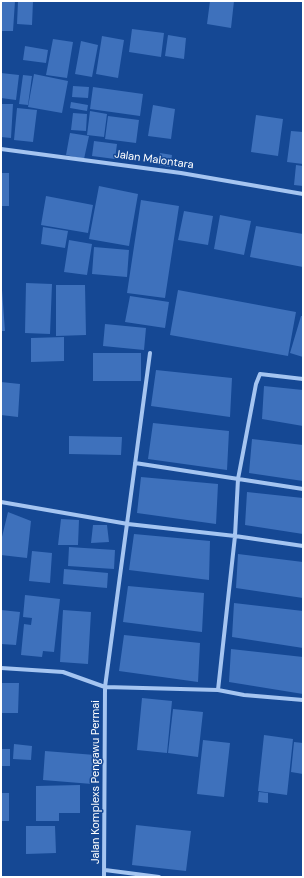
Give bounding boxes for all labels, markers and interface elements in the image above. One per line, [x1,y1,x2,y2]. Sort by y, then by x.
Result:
street label: Jalan Malontara [113,148,195,172]
street label: Jalan Komplexs Pengawu Permai [89,700,103,864]

